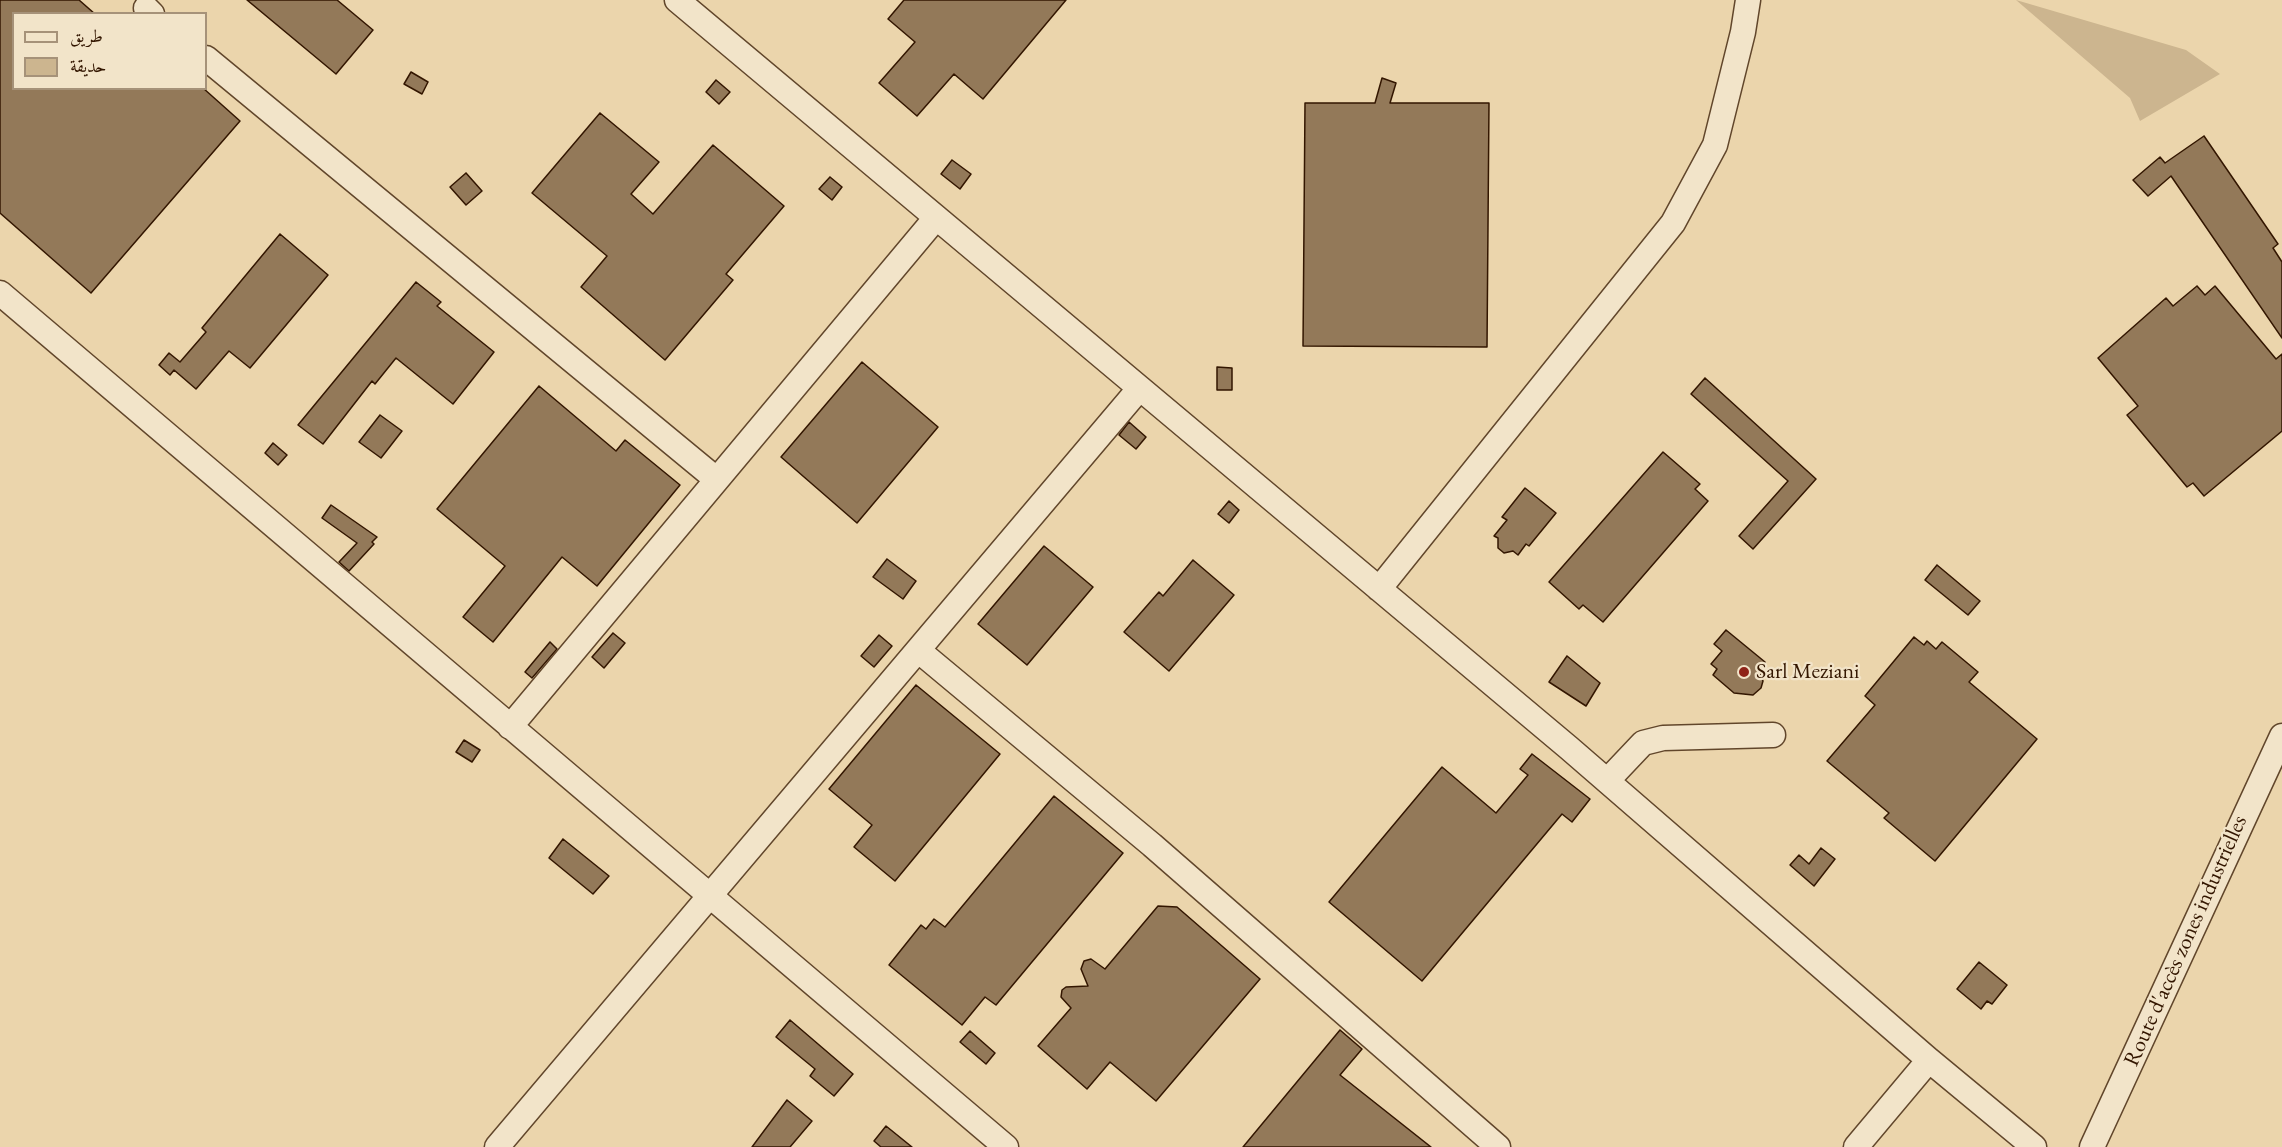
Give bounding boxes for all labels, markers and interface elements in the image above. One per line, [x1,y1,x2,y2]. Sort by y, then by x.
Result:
legend [12,12,207,90]
text: طريق [70,24,103,47]
text: حديقة [70,54,106,77]
place label: Sarl Meziani [1756,659,1859,685]
marker: Sarl Meziani [1737,665,1751,679]
street label: Route d'accès zones industrielles [2119,812,2253,1070]

